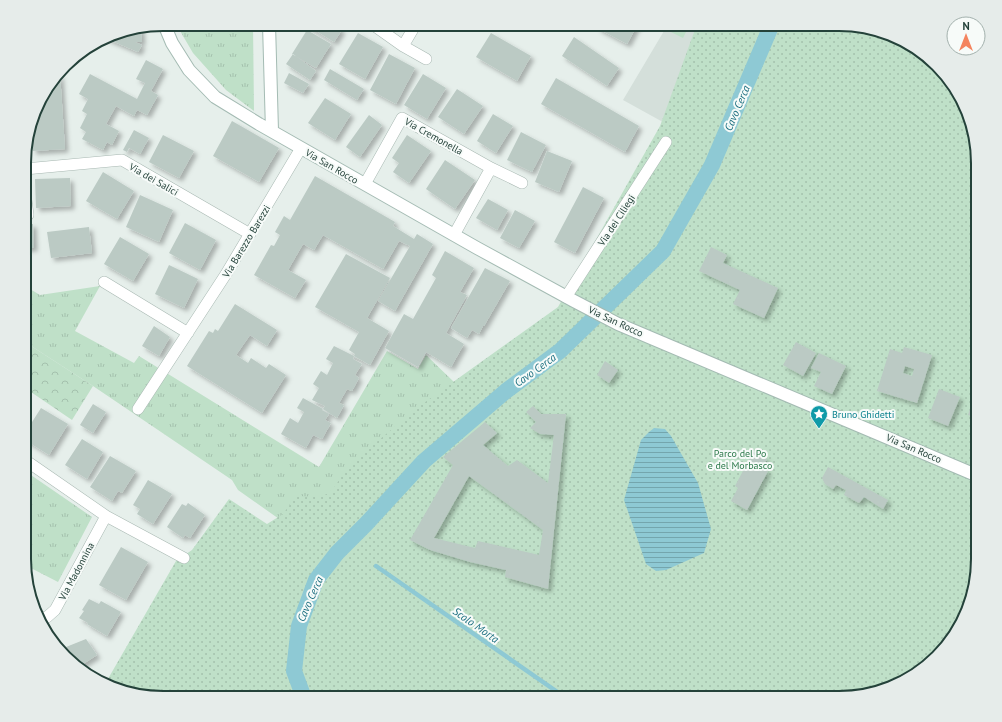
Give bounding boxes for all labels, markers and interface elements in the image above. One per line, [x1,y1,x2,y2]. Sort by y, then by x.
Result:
north arrow [946,16,986,56]
text: N [962,19,970,33]
water label: Cavo Cerca [721,83,753,133]
street label: Via Cremonella [401,115,465,158]
street label: Via San Rocco [302,146,361,187]
street label: Via dei Salici [126,160,181,199]
street label: Via dei Ciliegi [594,192,638,249]
street label: Via Barezzo Barezzi [219,202,273,281]
street label: Via San Rocco [585,303,645,340]
water label: Cavo Cerca [511,350,559,390]
place icon: Bruno Ghidetti [809,404,829,429]
place label: Bruno Ghidetti [832,408,894,421]
street label: Via San Rocco [883,431,944,466]
park label: Parco del Po e del Morbasco [708,447,772,472]
street label: Via Madonnina [55,540,97,603]
water label: Cavo Cerca [294,574,326,624]
water label: Scolo Morta [450,604,502,646]

